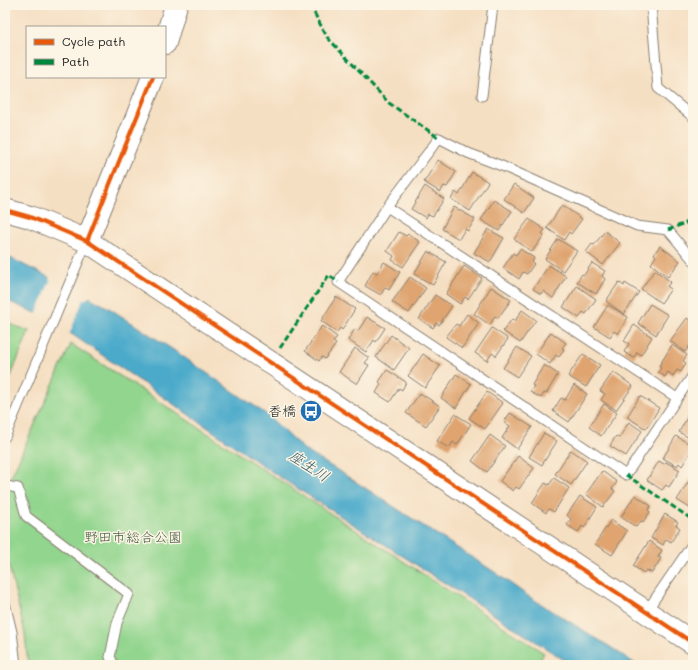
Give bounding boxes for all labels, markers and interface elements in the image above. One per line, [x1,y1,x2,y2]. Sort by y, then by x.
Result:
legend [26,26,166,78]
text: Cycle path [62,33,125,49]
text: Path [62,53,89,69]
bus stop icon: 香橋 [298,398,324,424]
place label: 香橋 [268,401,296,420]
water label: 座生川 [285,445,334,486]
park label: 野田市総合公園 [84,527,182,546]

